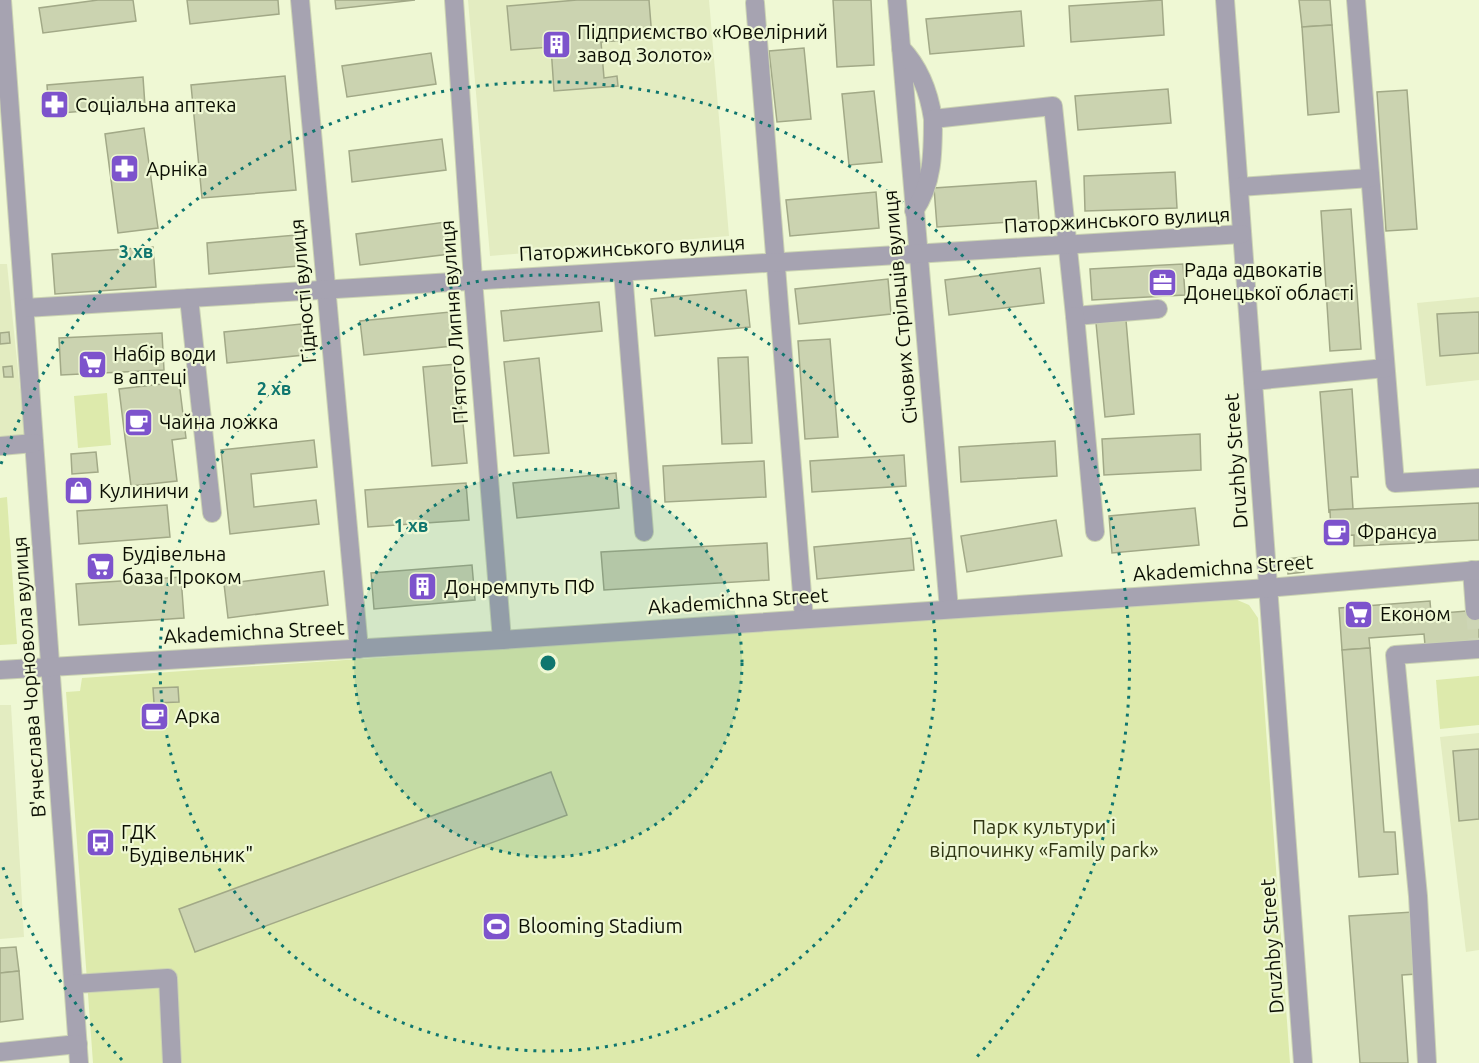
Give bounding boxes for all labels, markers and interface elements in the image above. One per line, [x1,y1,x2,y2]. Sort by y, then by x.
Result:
place label: Підприємство «Ювелірний завод Золото» [577,20,828,66]
building icon: Підприємство «Ювелірний завод Золото» [540,28,572,60]
pharmacy icon: Соціальна аптека [38,89,70,121]
place label: Соціальна аптека [75,93,237,116]
pharmacy icon: Арніка [109,153,141,185]
place label: Арніка [146,157,208,180]
street label: Січових Стрільців вулиця [878,189,921,425]
street label: Паторжинського вулиця [1003,202,1231,237]
street label: Гідності вулиця [285,218,320,364]
street label: П’ятого Липня вулиця [435,219,472,425]
street label: Паторжинського вулиця [518,230,746,265]
text: 3 хв [119,241,153,261]
place label: Рада адвокатів Донецької області [1184,258,1354,304]
office icon: Рада адвокатів Донецької області [1147,266,1179,298]
place label: Набір води в аптеці [113,342,216,388]
supermarket icon: Набір води в аптеці [76,349,108,381]
text: 2 хв [257,378,291,398]
street label: Druzhby Street [1219,393,1252,529]
cafe icon: Чайна ложка [122,406,154,438]
place label: Чайна ложка [159,410,279,433]
shop icon: Кулиничи [62,475,94,507]
place label: Кулиничи [99,479,189,502]
text: 1 хв [394,515,428,535]
cafe icon: Франсуа [1320,516,1352,548]
place label: Франсуа [1357,520,1437,543]
street label: В'ячеслава Чорновола вулиця [7,536,50,818]
place label: Будівельна база Проком [122,542,242,588]
supermarket icon: Будівельна база Проком [85,550,117,582]
street label: Akademichna Street [1132,550,1314,585]
building icon: Донремпуть ПФ [407,571,439,603]
place label: Донремпуть ПФ [444,575,595,598]
street label: Akademichna Street [647,583,829,618]
supermarket icon: Економ [1343,598,1375,630]
place label: Економ [1380,602,1451,625]
street label: Akademichna Street [163,615,345,648]
centre of rings [538,653,558,673]
cafe icon: Арка [138,700,170,732]
place label: Арка [175,704,220,727]
park label: Парк культури і відпочинку «Family park» [929,815,1159,861]
place label: ГДК "Будівельник" [121,820,253,866]
bus stop icon: ГДК "Будівельник" [84,827,116,859]
street label: Druzhby Street [1255,878,1288,1014]
sports icon: Blooming Stadium [481,910,513,942]
place label: Blooming Stadium [518,914,683,937]

